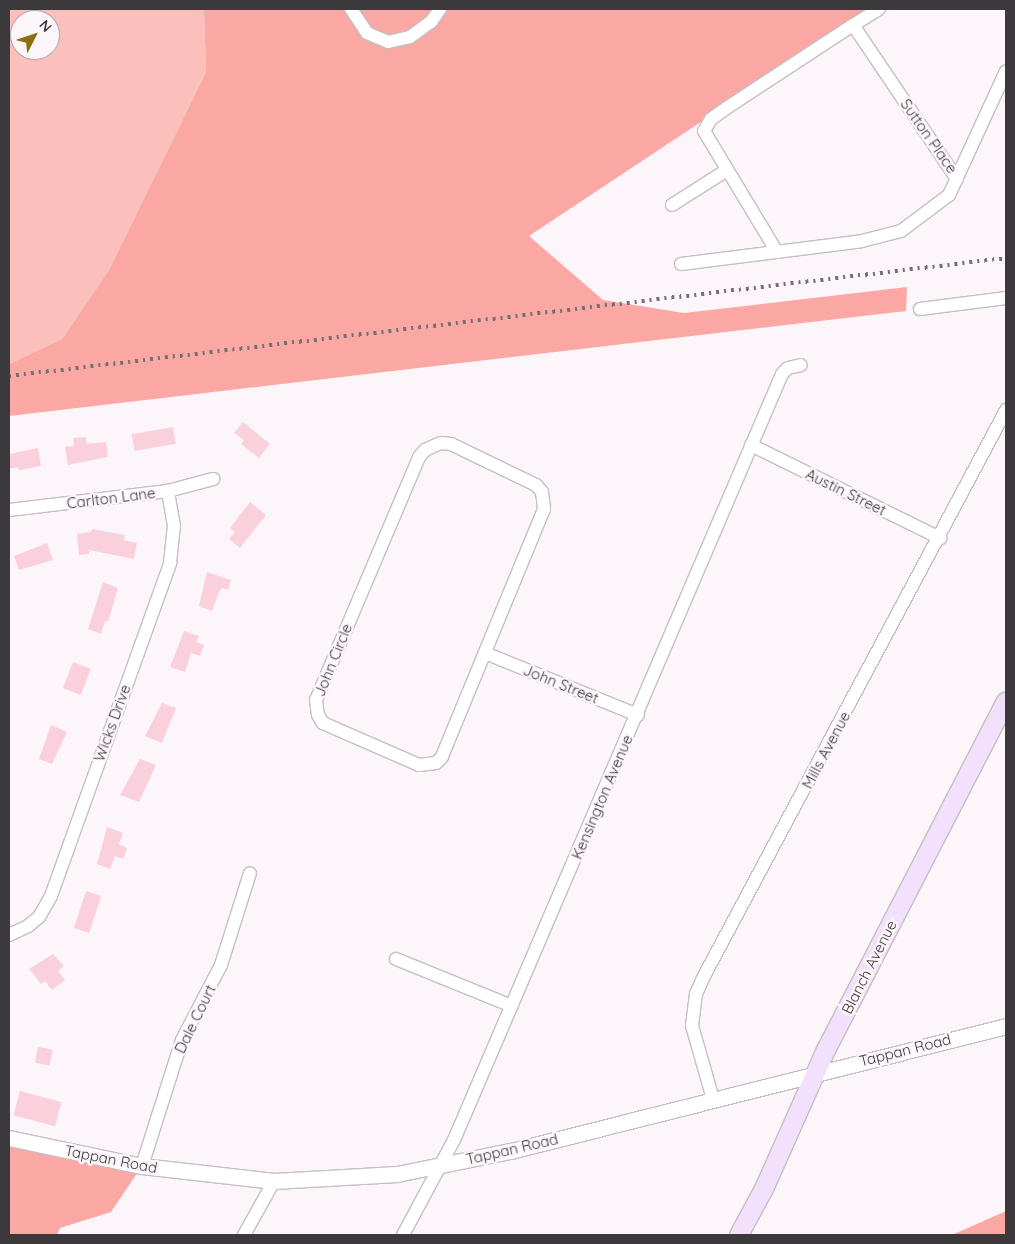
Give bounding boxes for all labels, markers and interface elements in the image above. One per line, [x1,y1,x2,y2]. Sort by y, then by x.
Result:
north arrow [10,10,60,60]
text: N [35,16,56,36]
street label: Sutton Place [897,95,961,177]
street label: Austin Street [803,465,889,519]
street label: Carlton Lane [66,484,156,512]
street label: John Circle [310,621,356,699]
street label: John Street [521,661,601,707]
street label: Wicks Drive [90,682,134,764]
street label: Mills Avenue [798,708,854,792]
street label: Kensington Avenue [568,732,636,862]
street label: Blanch Avenue [838,917,900,1017]
street label: Dale Court [171,982,219,1056]
street label: Tappan Road [857,1030,953,1070]
street label: Tappan Road [464,1130,560,1168]
street label: Tappan Road [63,1141,159,1177]

